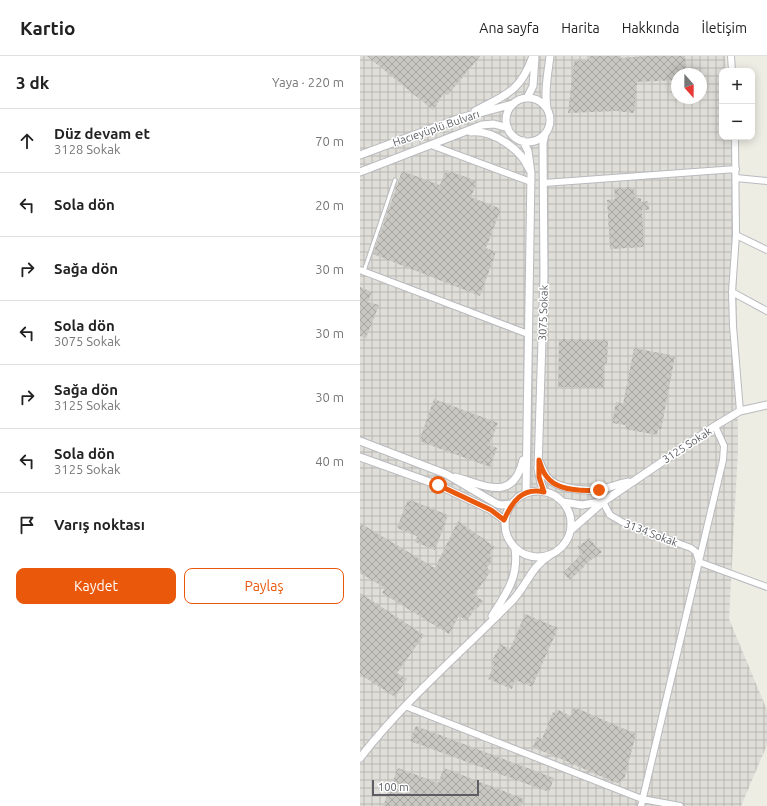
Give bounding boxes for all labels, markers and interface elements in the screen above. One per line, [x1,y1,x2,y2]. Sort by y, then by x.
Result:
text: Kartio [20,17,76,39]
text: Ana sayfa [479,20,539,36]
text: Harita [561,20,600,36]
text: Hakkında [622,20,680,36]
text: İletişim [702,20,747,36]
north arrow [671,68,707,104]
map controls [719,68,755,140]
button: + [719,68,755,104]
text: 3 dk [16,73,49,92]
text: Yaya · 220 m [272,75,344,89]
button: − [719,104,755,140]
street label: Hacıeyüplü Bulvarı [391,108,481,148]
text: Düz devam et [54,125,150,142]
icon: ahead [16,130,38,152]
text: 70 m [315,134,344,148]
text: 3128 Sokak [54,142,121,156]
icon: left [16,194,38,216]
text: Sola dön [54,196,115,213]
text: 20 m [315,198,344,212]
icon: right [16,258,38,280]
text: Sağa dön [54,260,118,277]
text: 30 m [315,262,344,276]
street label: 3075 Sokak [536,284,550,341]
text: Sola dön [54,317,115,334]
icon: left [16,322,38,344]
text: 30 m [315,326,344,340]
text: 3075 Sokak [54,334,121,348]
text: Sağa dön [54,381,118,398]
icon: right [16,386,38,408]
text: 30 m [315,390,344,404]
text: 3125 Sokak [54,398,121,412]
street label: 3125 Sokak [660,424,714,465]
text: Sola dön [54,445,115,462]
icon: left [16,450,38,472]
text: 40 m [315,454,344,468]
text: 3125 Sokak [54,462,121,476]
route start [429,476,447,494]
route end [590,481,608,499]
icon: arrive [16,514,38,536]
text: Varış noktası [54,516,145,533]
street label: 3134 Sokak [623,517,680,549]
button: Kaydet [16,568,176,604]
button: Paylaş [184,568,344,604]
scale bar [372,778,479,797]
text: 100 m [378,781,409,793]

